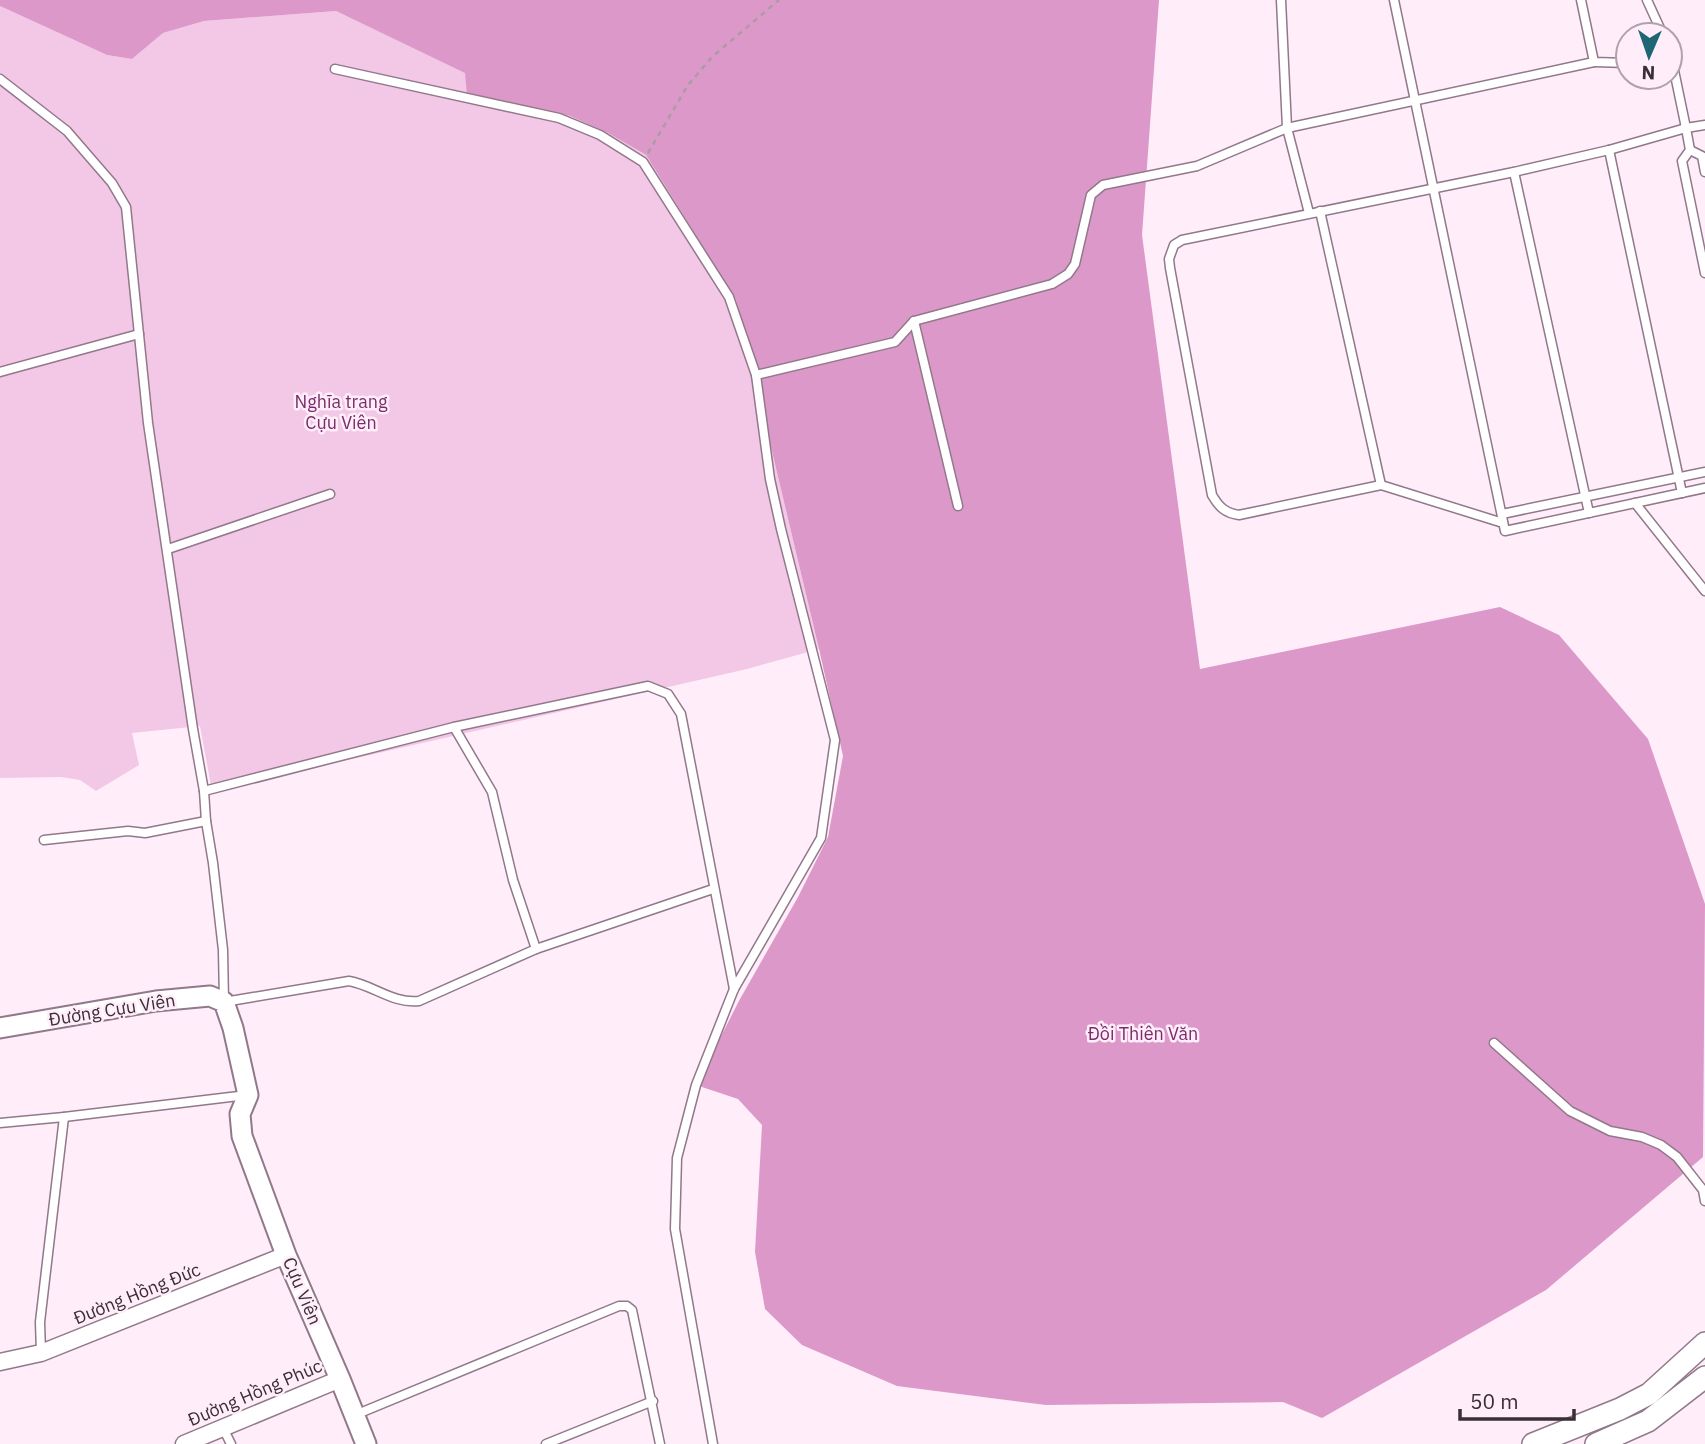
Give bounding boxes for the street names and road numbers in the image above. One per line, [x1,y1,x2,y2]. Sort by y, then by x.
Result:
street label: Đường Cựu Viên [47,988,177,1031]
street label: Cựu Viên [278,1253,327,1328]
street label: Đường Hồng Đức [70,1258,204,1329]
street label: Đường Hồng Phúc [184,1354,325,1431]

